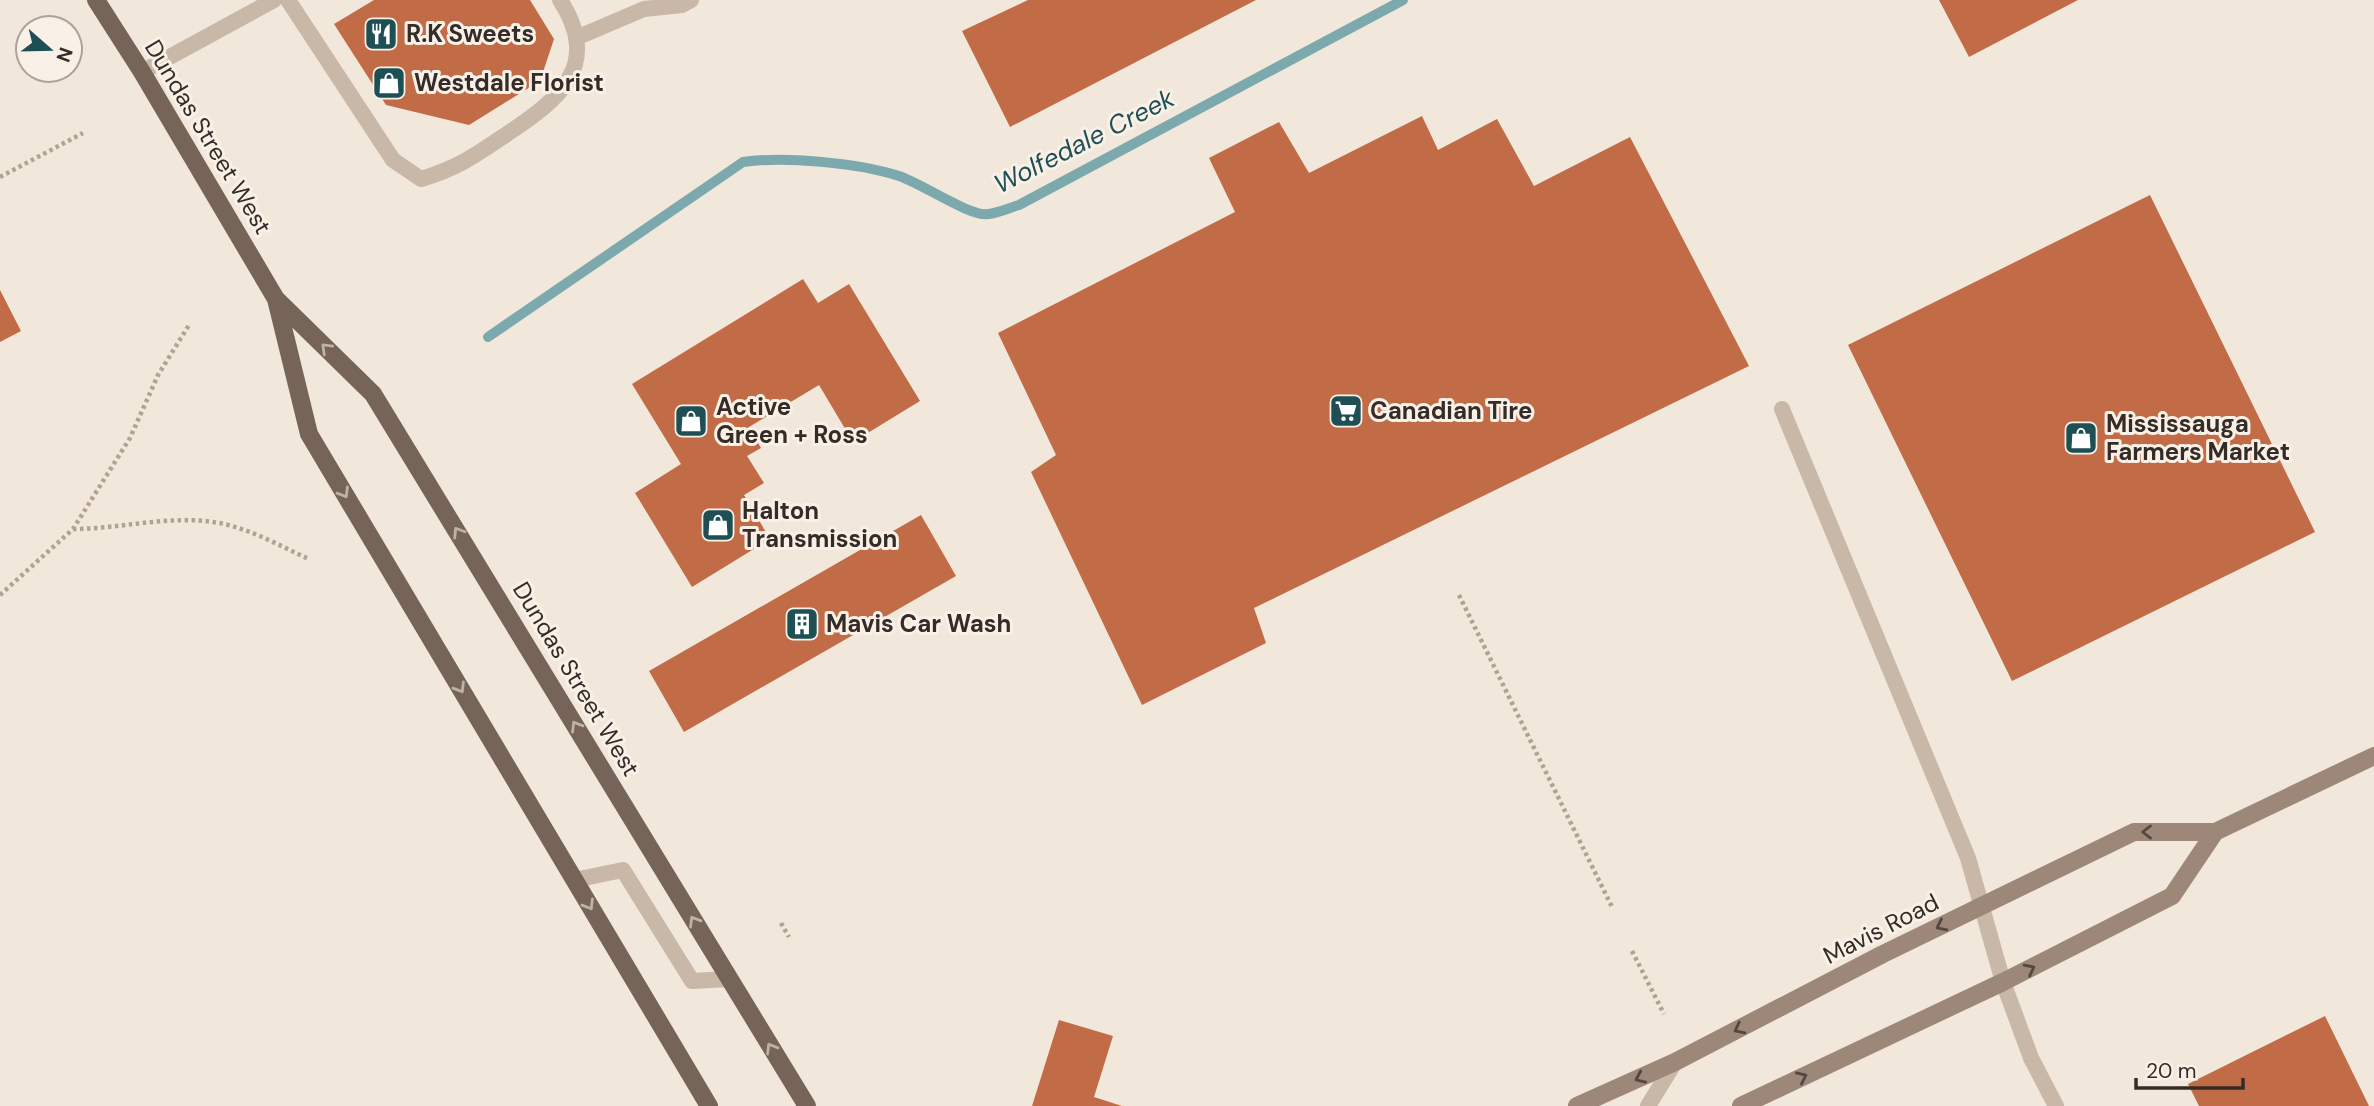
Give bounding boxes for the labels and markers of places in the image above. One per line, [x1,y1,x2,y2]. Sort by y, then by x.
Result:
restaurant icon: R.K Sweets [362,15,400,53]
place label: R.K Sweets [406,18,534,49]
shop icon: Westdale Florist [370,64,408,102]
place label: Westdale Florist [414,67,604,98]
place label: Active Green + Ross [716,391,868,450]
supermarket icon: Canadian Tire [1327,392,1365,430]
place label: Canadian Tire [1370,395,1532,426]
shop icon: Active Green + Ross [672,402,710,440]
place label: Mississauga Farmers Market [2106,408,2290,467]
shop icon: Mississauga Farmers Market [2062,419,2100,457]
place label: Halton Transmission [742,495,897,554]
shop icon: Halton Transmission [699,506,737,544]
building icon: Mavis Car Wash [783,605,821,643]
place label: Mavis Car Wash [826,608,1011,639]

